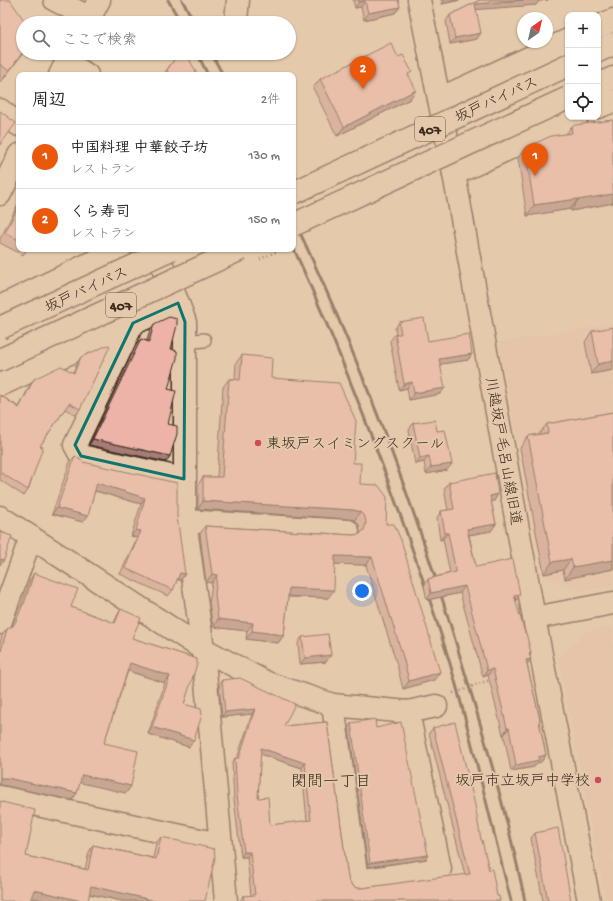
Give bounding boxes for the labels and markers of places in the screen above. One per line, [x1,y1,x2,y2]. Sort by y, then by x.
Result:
pin: 2 [350,56,376,89]
pin: 1 [522,143,548,176]
place label: 東坂戸スイミングスクール [266,435,444,454]
marker: 東坂戸スイミングスクール [253,438,263,448]
place label: 坂戸市立坂戸中学校 [455,772,590,791]
marker: 坂戸市立坂戸中学校 [593,775,603,785]

